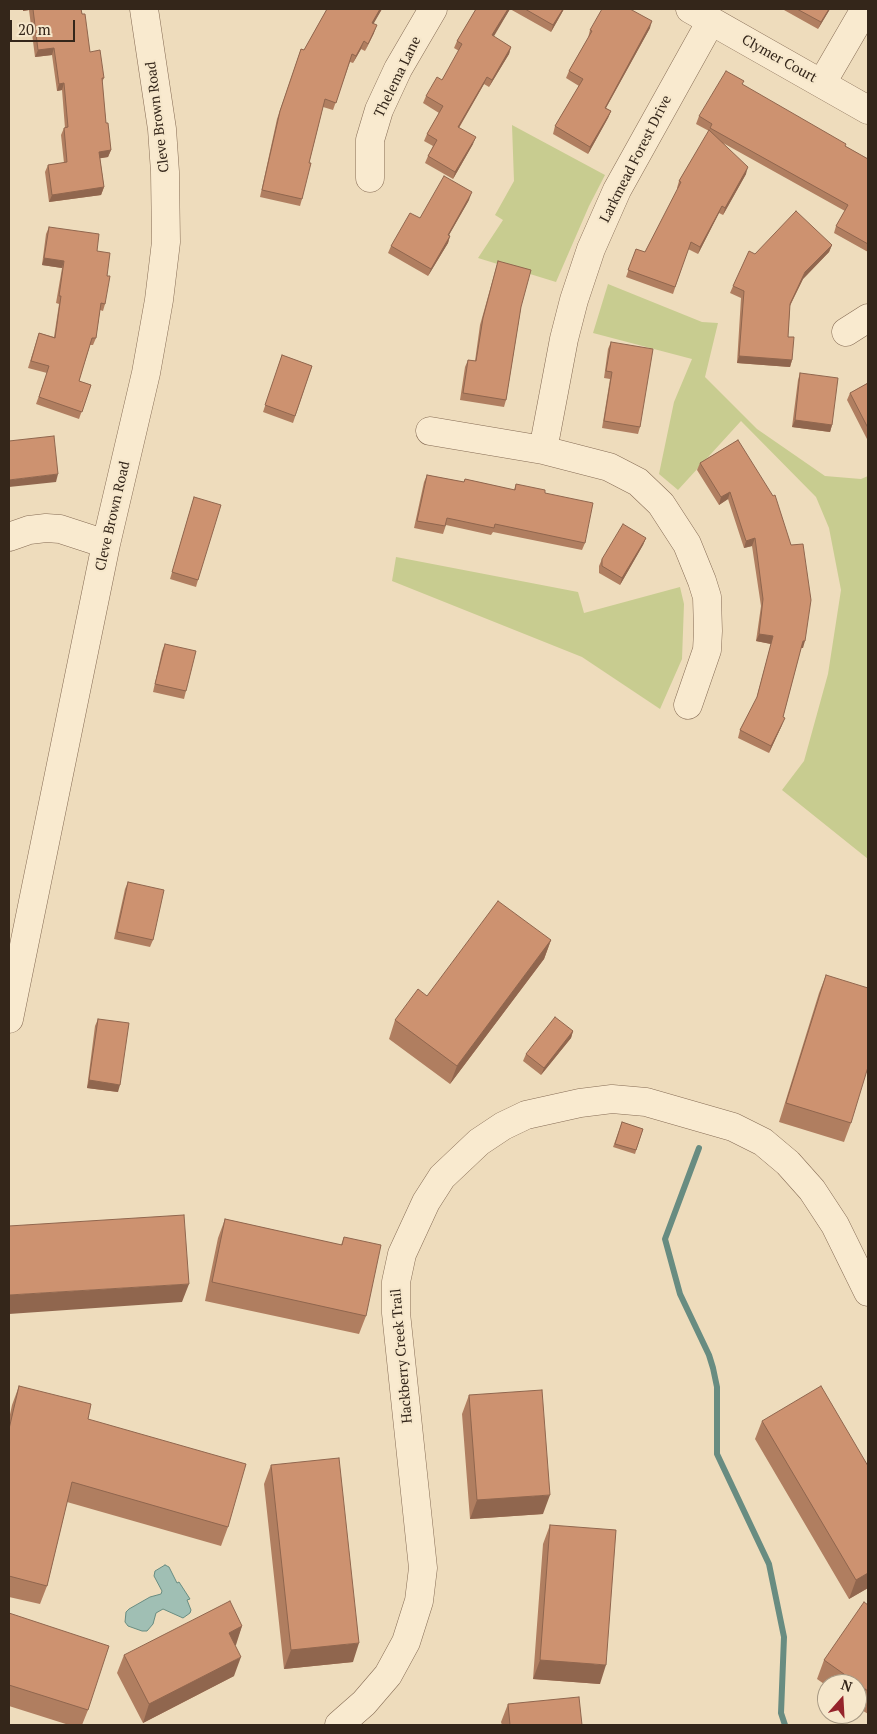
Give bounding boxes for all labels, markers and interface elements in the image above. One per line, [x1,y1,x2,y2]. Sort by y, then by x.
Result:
scale bar [12,10,78,42]
text: 20 m [18,19,51,39]
street label: Clymer Court [739,31,819,87]
street label: Thelema Lane [371,34,425,120]
street label: Cleve Brown Road [143,60,173,174]
street label: Larkmead Forest Drive [597,93,675,225]
street label: Cleve Brown Road [92,460,134,572]
street label: Hackberry Creek Trail [388,1288,416,1424]
north arrow [817,1674,867,1724]
text: N [839,1675,855,1696]

